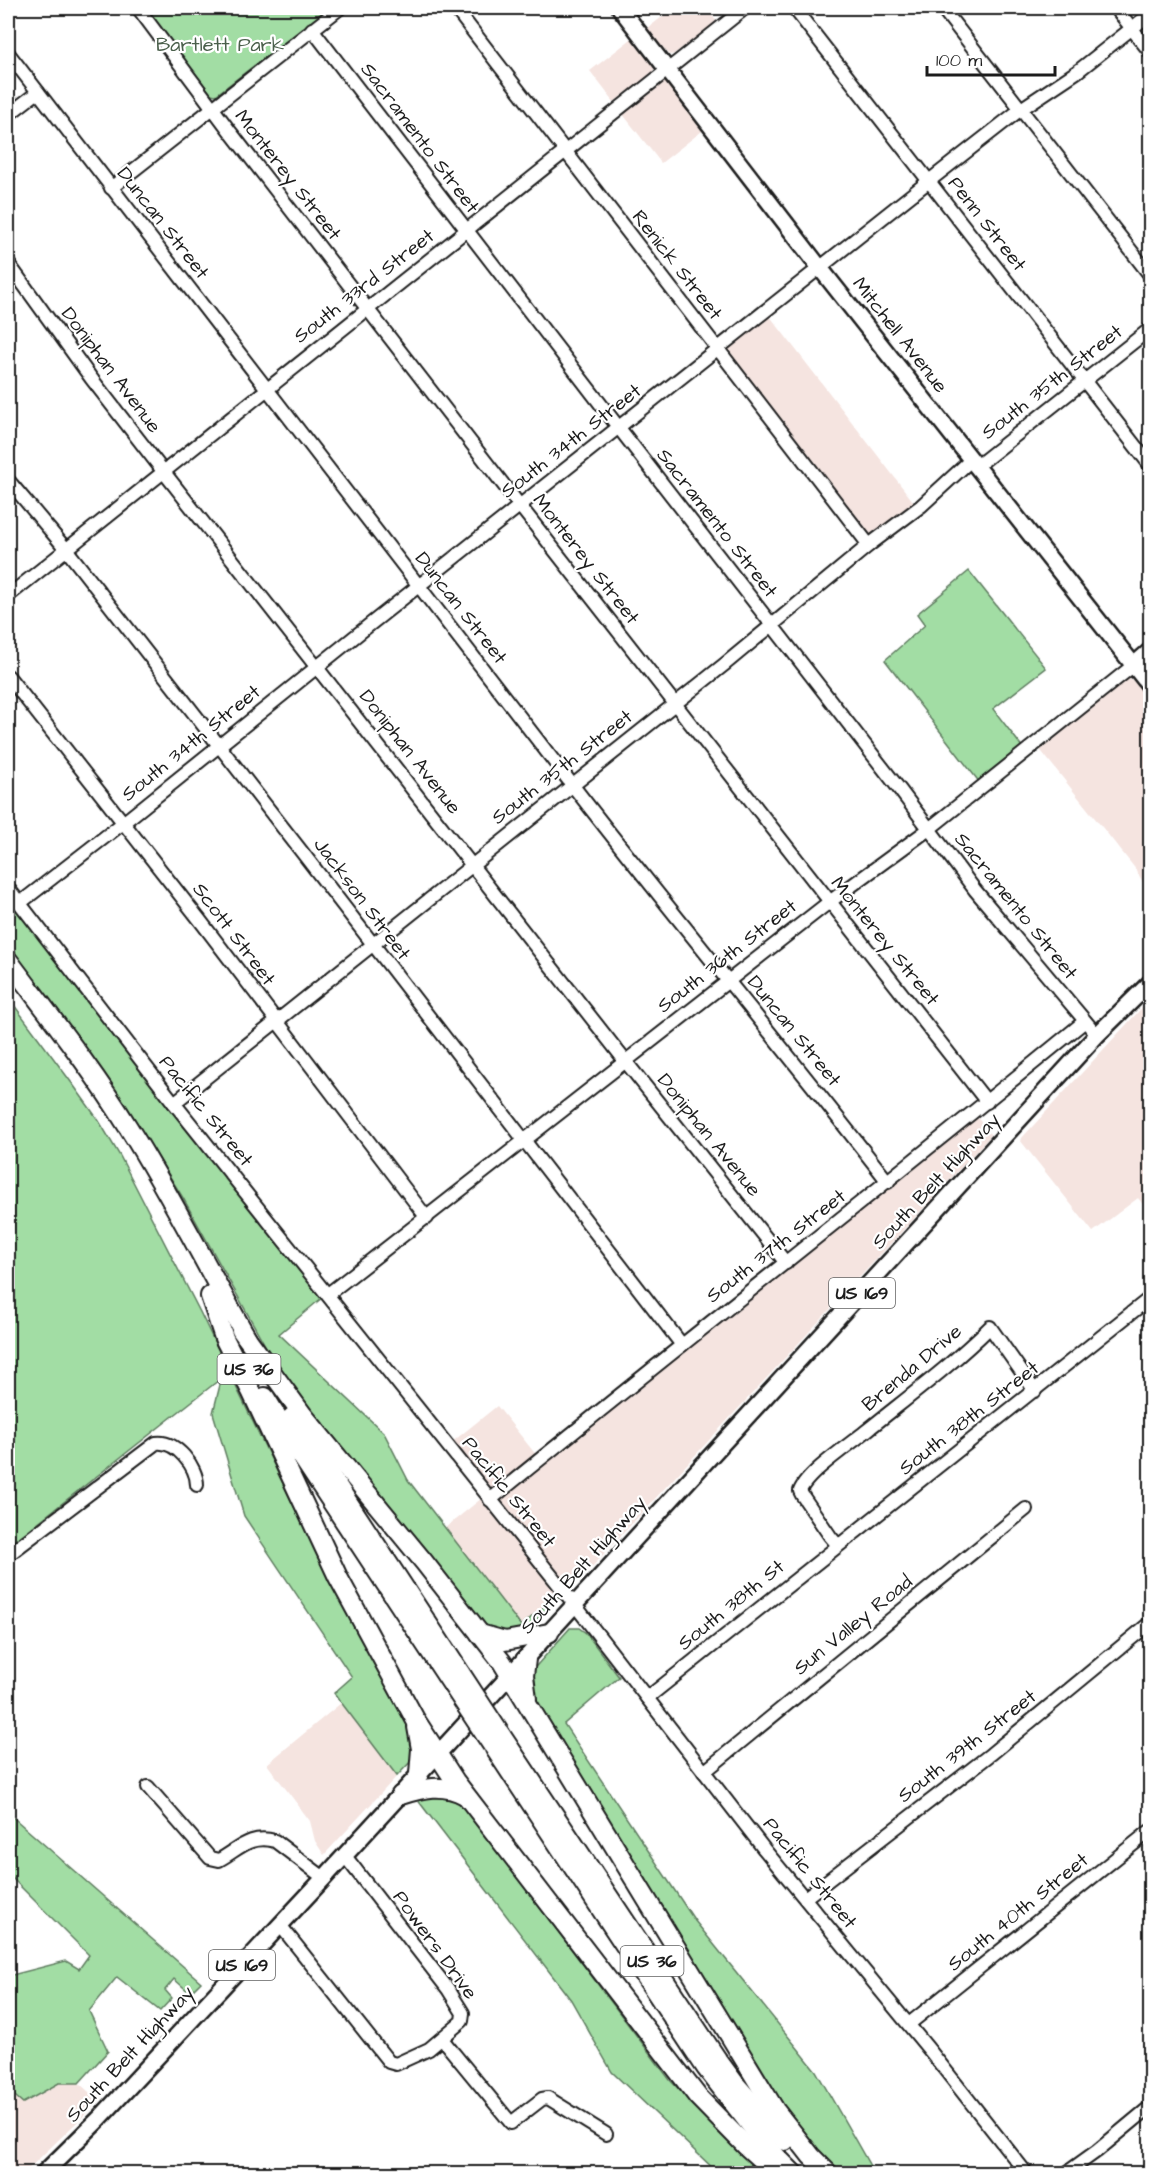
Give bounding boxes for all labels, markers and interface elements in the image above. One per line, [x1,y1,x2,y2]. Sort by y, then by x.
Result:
park label: Bartlett Park [156,31,284,59]
scale bar [927,39,1054,77]
text: 100 m [936,48,982,73]
street label: Sacramento Street [354,57,486,219]
street label: Monterey Street [227,104,348,247]
street label: Duncan Street [110,161,216,285]
street label: Penn Street [941,171,1033,277]
street label: Renick Street [625,204,729,326]
street label: South 33rd Street [288,222,440,350]
street label: Mitchell Avenue [846,271,954,399]
street label: Doniphan Avenue [54,301,168,439]
street label: South 35th Street [975,318,1129,446]
street label: South 34th Street [495,377,647,505]
street label: Sacramento Street [650,443,784,603]
street label: Monterey Street [525,488,646,631]
street label: Duncan Street [408,546,514,670]
street label: South 34th Street [115,678,267,808]
street label: Doniphan Avenue [352,684,468,820]
street label: South 35th Street [485,703,639,831]
street label: Sacramento Street [948,826,1084,986]
street label: Jackson Street [307,832,417,966]
street label: Monterey Street [823,870,946,1012]
street label: Scott Street [186,877,282,991]
street label: South 36th Street [651,892,803,1020]
street label: Duncan Street [740,969,848,1093]
street label: Pacific Street [152,1049,260,1173]
street label: Doniphan Avenue [650,1067,768,1203]
street label: South Belt Highway [865,1107,1007,1256]
street label: South 37th Street [700,1183,852,1309]
road number: US 169 [829,1278,895,1308]
street label: Brenda Drive [856,1318,968,1418]
road number: US 36 [218,1354,280,1384]
street label: South 38th Street [893,1354,1045,1482]
street label: Pacific Street [455,1430,563,1554]
street label: South Belt Highway [513,1490,653,1641]
street label: South 38th St [672,1553,790,1657]
street label: Sun Valley Road [788,1568,919,1683]
street label: South 39th Street [892,1683,1042,1809]
street label: Pacific Street [756,1811,864,1935]
street label: South 40th Street [942,1846,1094,1978]
street label: Powers Drive [386,1885,484,2005]
road number: US 36 [620,1946,684,1976]
road number: US 169 [209,1950,275,1980]
street label: South Belt Highway [59,1980,201,2129]

